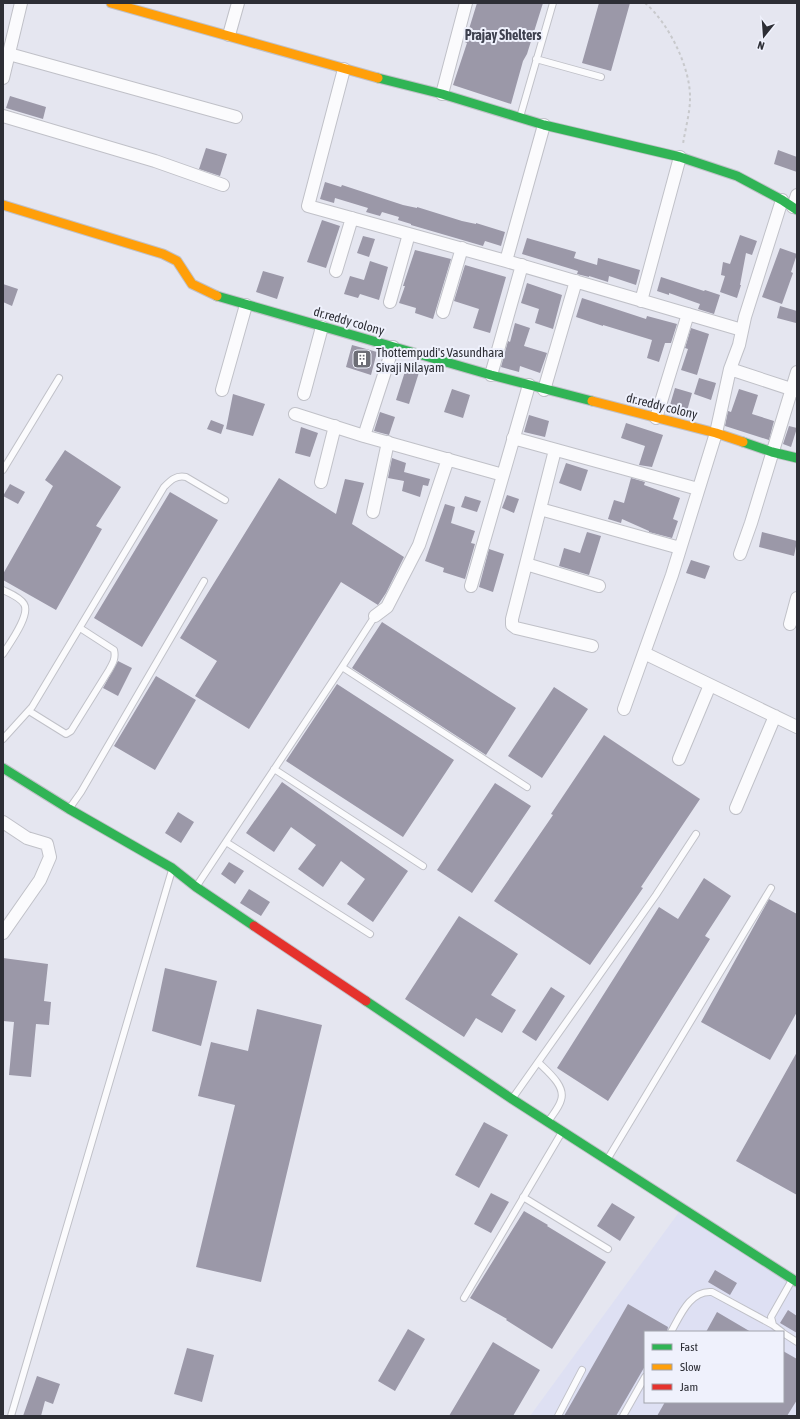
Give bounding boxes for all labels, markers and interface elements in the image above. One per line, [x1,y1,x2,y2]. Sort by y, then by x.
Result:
north arrow [744,16,784,56]
district label: Prajay Shelters [465,27,541,43]
text: N [756,39,766,52]
street label: dr.reddy colony [312,304,387,338]
place label: Thottempudi's Vasundhara Sivaji Nilayam [376,345,504,375]
building icon: Thottempudi's Vasundhara Sivaji Nilayam [351,348,373,370]
street label: dr.reddy colony [625,390,700,422]
legend [644,1331,784,1403]
text: Fast [680,1340,698,1354]
text: Slow [680,1360,701,1374]
text: Jam [680,1380,698,1394]

